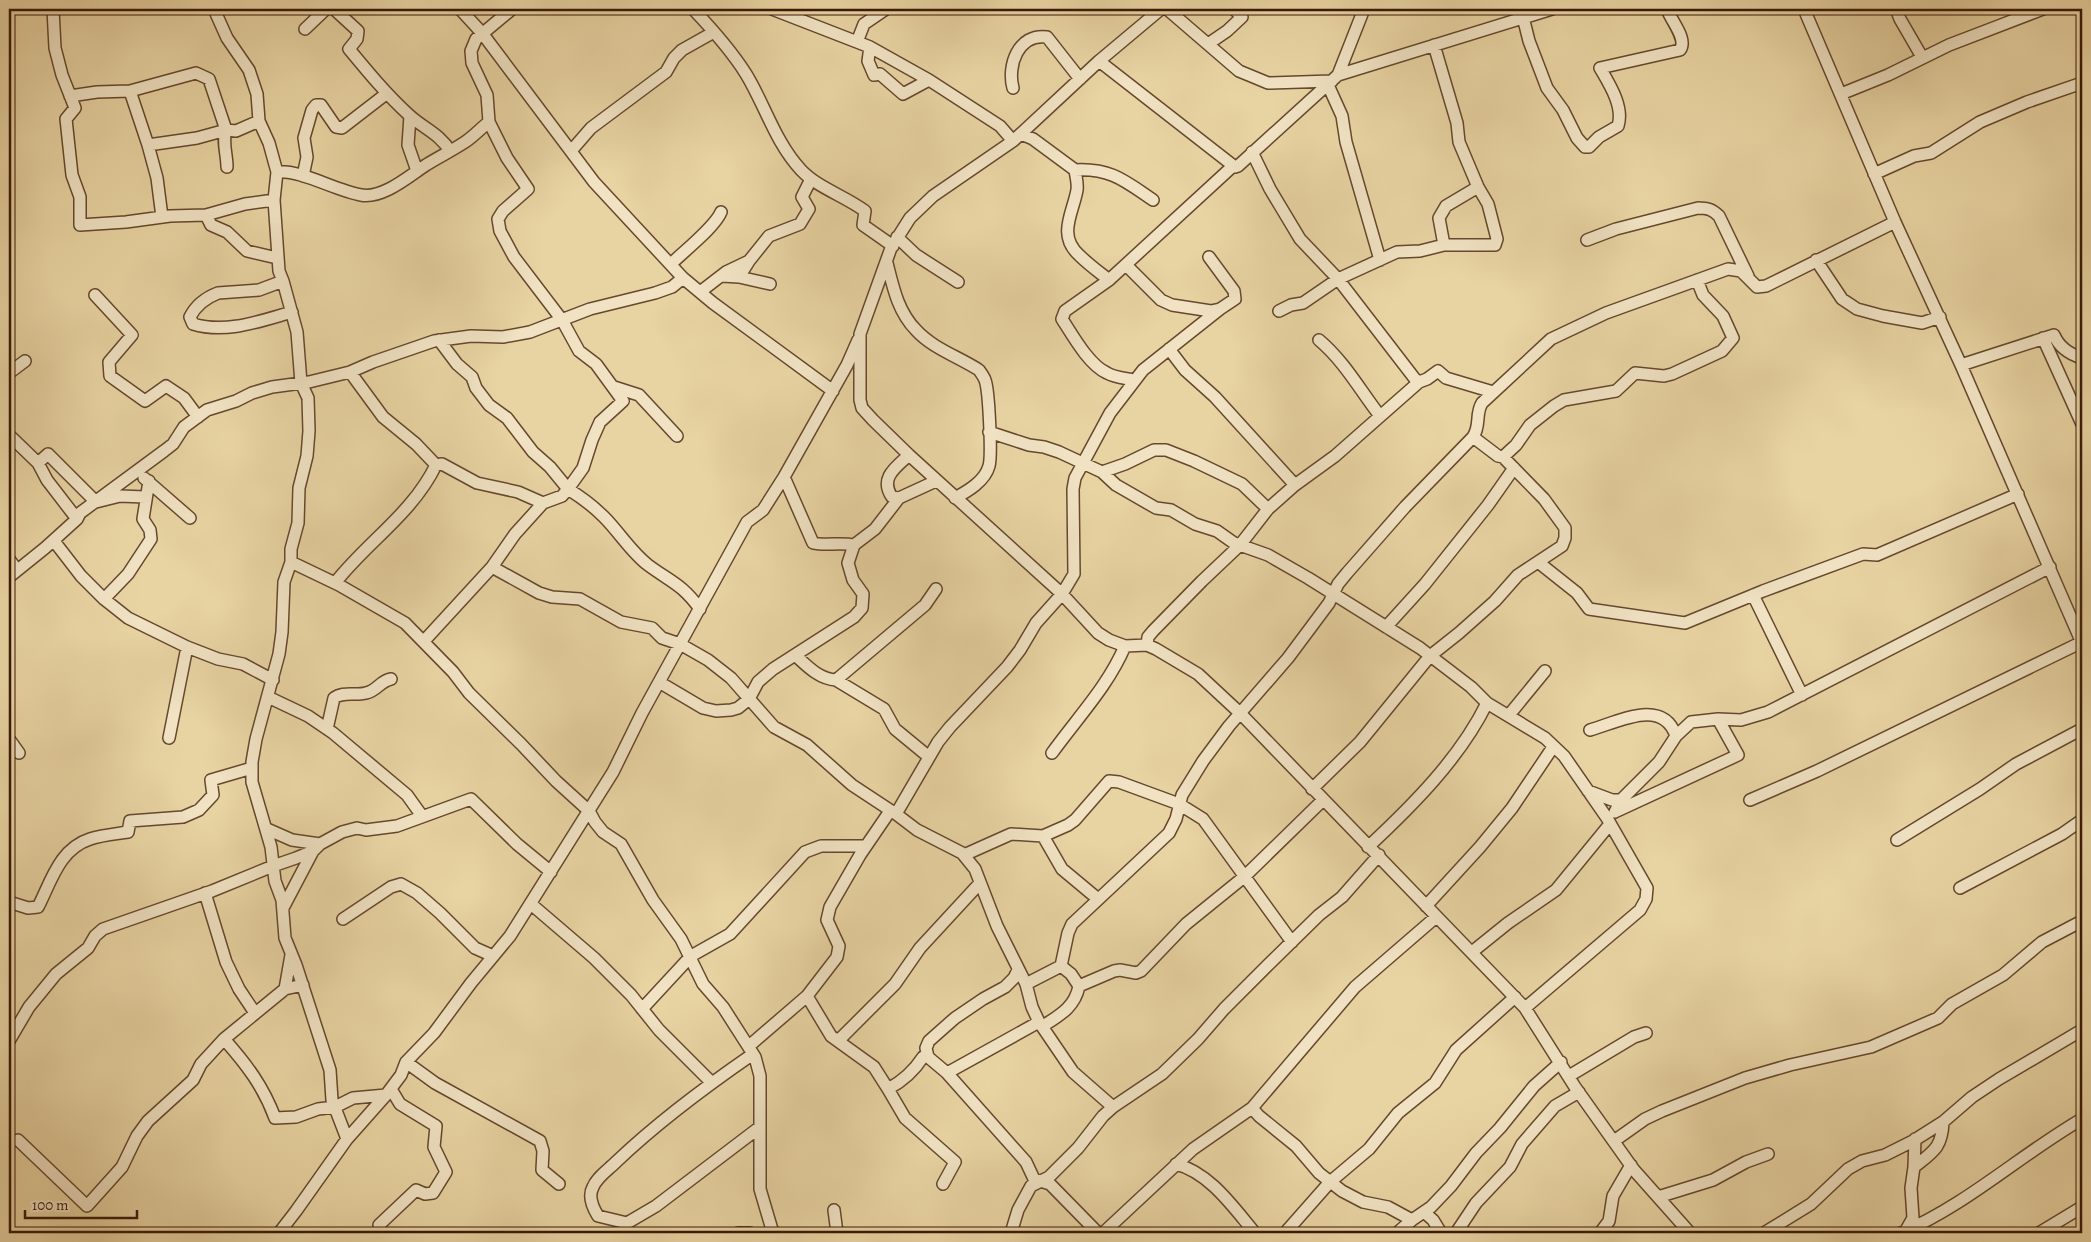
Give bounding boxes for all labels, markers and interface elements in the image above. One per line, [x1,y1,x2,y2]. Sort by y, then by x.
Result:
scale bar [25,1187,138,1219]
text: 100 m [32,1195,69,1215]

